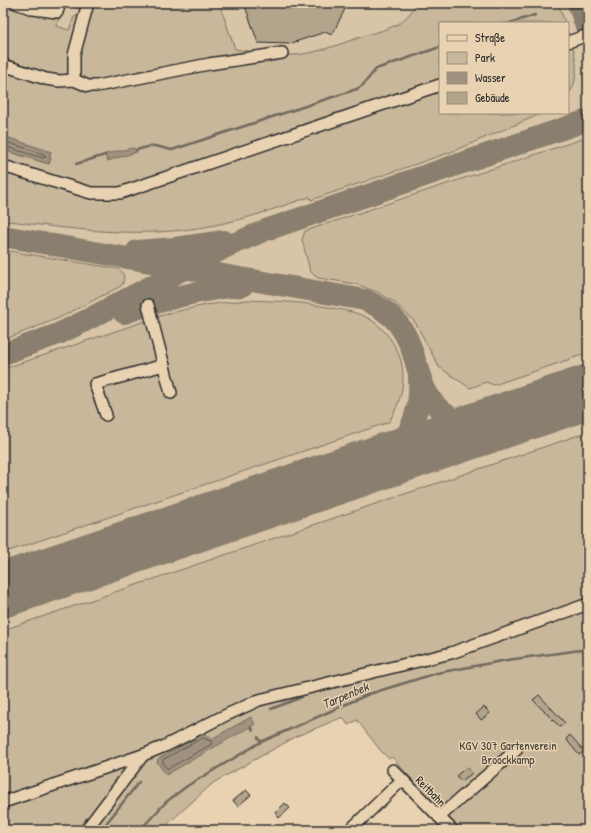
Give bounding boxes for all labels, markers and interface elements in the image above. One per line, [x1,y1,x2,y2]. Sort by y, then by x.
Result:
legend [439,22,569,114]
text: Straße [475,29,505,46]
text: Park [475,49,495,66]
text: Wasser [475,69,506,86]
text: Gebäude [475,89,510,106]
water label: Tarpenbek [319,677,373,714]
park label: KGV 307 Gartenverein Broockkamp [459,737,557,768]
street label: Reitbahn [412,772,450,810]

